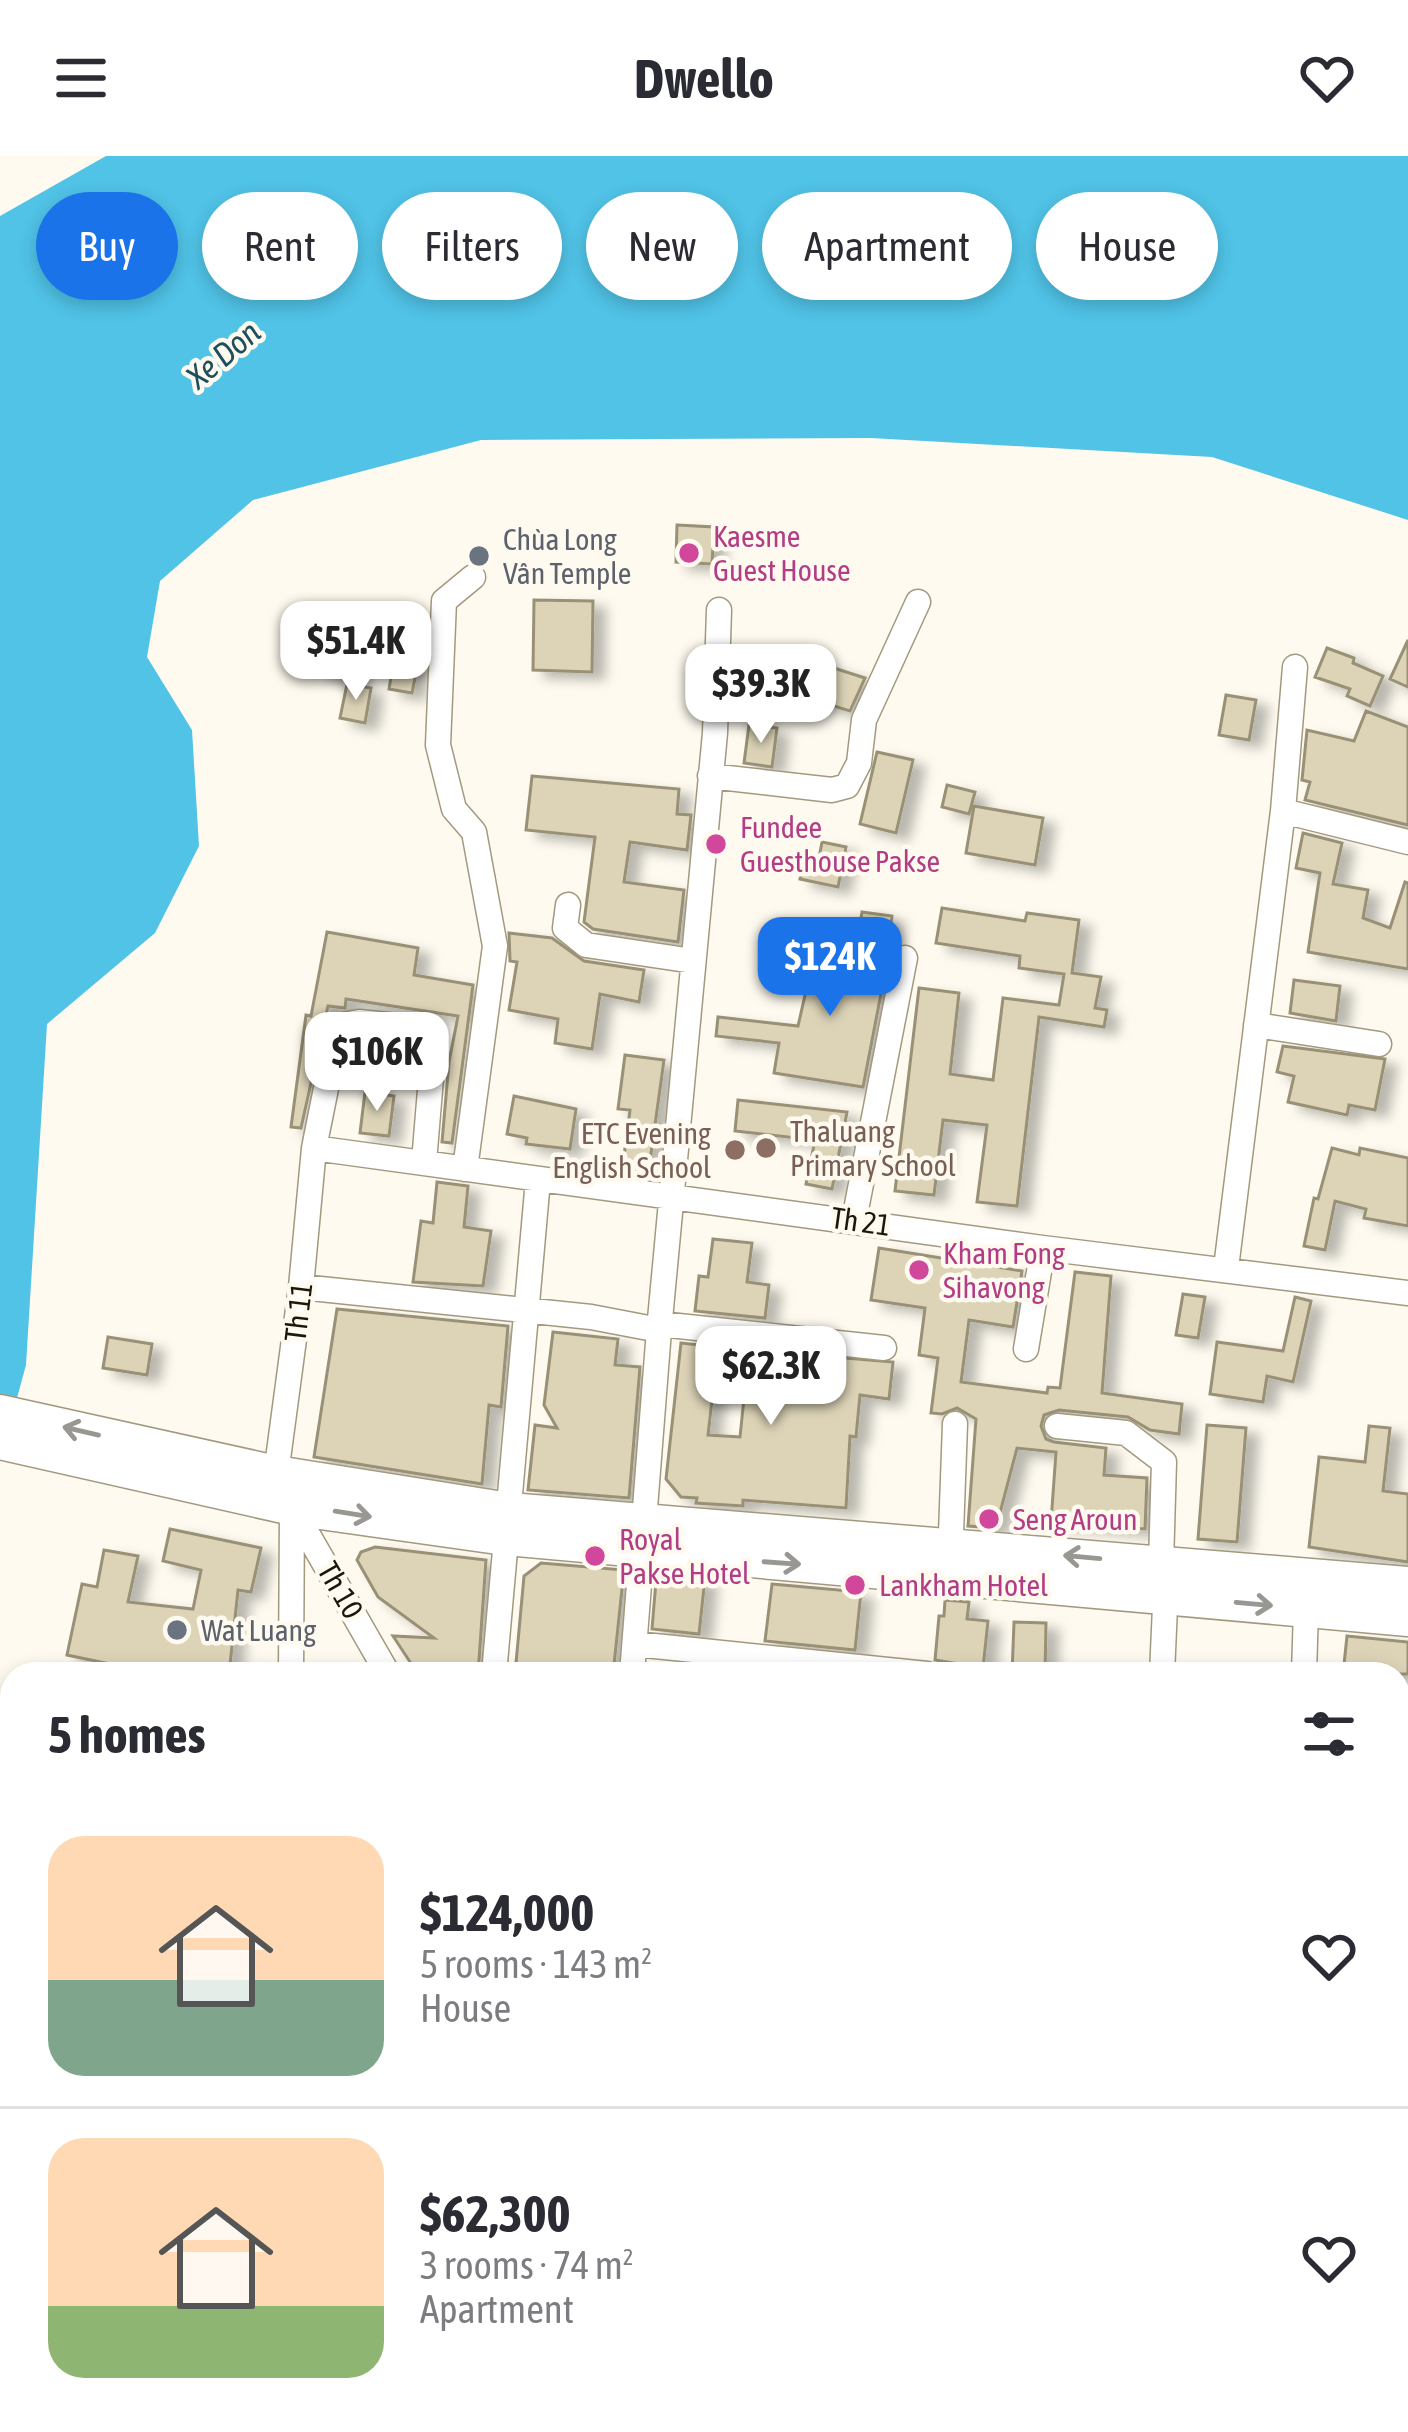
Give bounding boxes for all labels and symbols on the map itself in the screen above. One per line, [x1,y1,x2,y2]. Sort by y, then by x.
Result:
water label: Xe Don [178,312,267,396]
place label: Kaesme Guest House [713,519,851,587]
place label: Chùa Long Vân Temple [503,522,632,590]
marker: Kaesme Guest House [676,540,702,566]
marker: Chùa Long Vân Temple [466,543,492,569]
pin: $51.4K [258,601,454,703]
pin: $39.3K [663,644,859,746]
place label: Fundee Guesthouse Pakse [740,810,940,878]
marker: Fundee Guesthouse Pakse [703,831,729,857]
pin: $124K [746,917,914,1019]
pin: $106K [293,1012,461,1114]
place label: Thaluang Primary School [790,1114,956,1182]
place label: ETC Evening English School [552,1116,711,1184]
marker: Thaluang Primary School [753,1135,779,1161]
marker: ETC Evening English School [722,1137,748,1163]
street label: Th 21 [829,1200,893,1242]
place label: Kham Fong Sihavong [943,1236,1065,1304]
marker: Kham Fong Sihavong [906,1257,932,1283]
street label: Th 11 [278,1280,318,1344]
pin: $62.3K [673,1326,869,1428]
one-way arrow [62,1419,100,1442]
place label: Seng Aroun [1013,1502,1137,1536]
one-way arrow [333,1503,372,1526]
marker: Seng Aroun [976,1506,1002,1532]
place label: Royal Pakse Hotel [619,1522,750,1590]
marker: Royal Pakse Hotel [582,1543,608,1569]
one-way arrow [1063,1545,1102,1568]
one-way arrow [762,1551,801,1574]
street label: Th 10 [311,1556,371,1624]
place label: Lankham Hotel [879,1568,1048,1602]
marker: Lankham Hotel [842,1572,868,1598]
one-way arrow [1234,1593,1273,1616]
place label: Wat Luang [201,1613,316,1647]
marker: Wat Luang [164,1617,190,1643]

